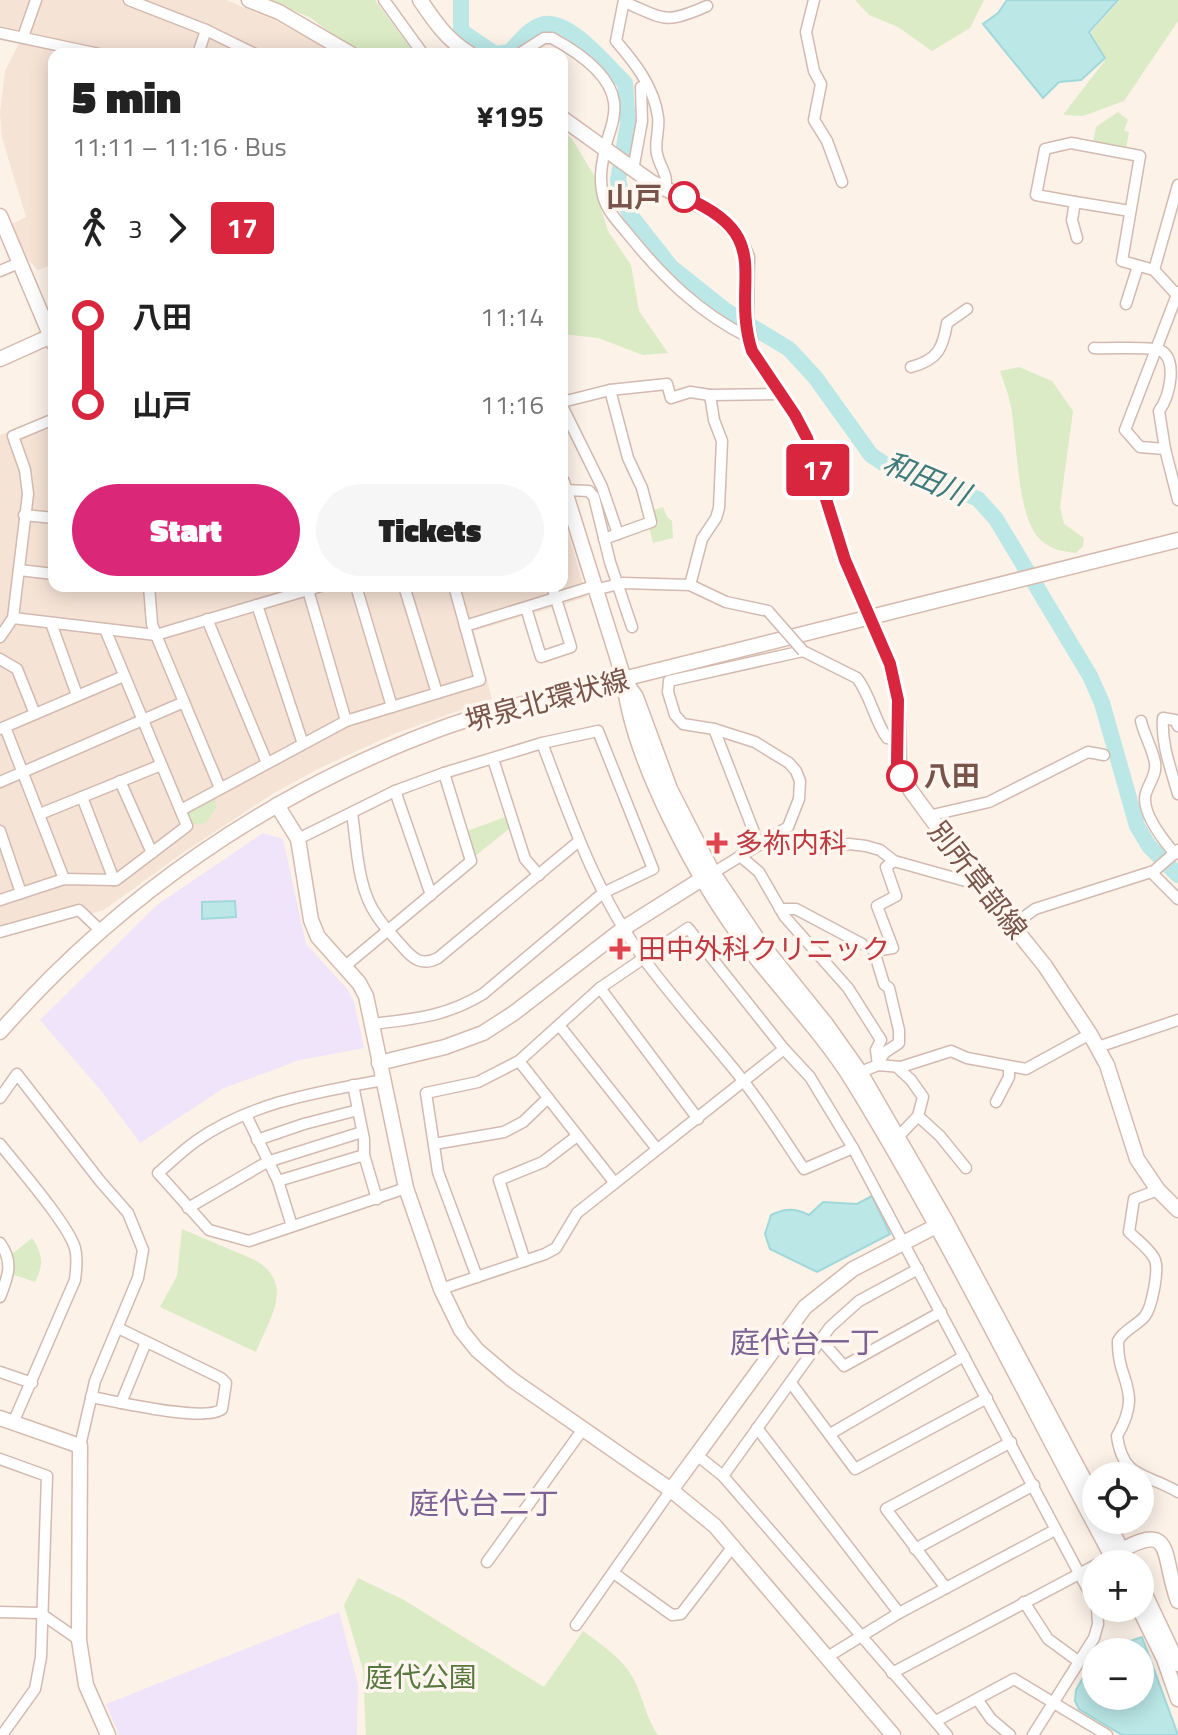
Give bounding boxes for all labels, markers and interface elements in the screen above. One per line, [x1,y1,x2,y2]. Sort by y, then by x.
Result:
text: 5 min [72,63,181,130]
text: ¥195 [477,93,544,139]
text: 11:11 – 11:16 · Bus [72,127,287,166]
place label: 山戸 [606,175,662,218]
marker: 山戸 [669,182,699,212]
icon: walk [72,206,116,250]
icon: forward [155,206,199,250]
text: 17 [227,206,258,249]
text: 3 [128,209,143,248]
text: 八田 [132,294,192,340]
text: 11:14 [480,297,544,336]
text: 山戸 [132,382,192,428]
text: 11:16 [480,385,544,424]
water label: 和田川 [876,439,980,518]
line badge: 17 [782,444,854,496]
text: 17 [802,448,834,491]
button: Start [72,484,300,576]
button: Tickets [316,484,544,576]
street label: 堺泉北環状線 [460,657,634,742]
place label: 八田 [924,754,980,797]
marker: 八田 [887,761,917,791]
street label: 別所草部線 [918,811,1038,948]
place label: 多祢内科 [735,821,847,864]
marker: 多祢内科 [706,832,728,854]
place label: 田中外科クリニック [638,927,890,970]
marker: 田中外科クリニック [609,938,631,960]
district label: 庭代台一丁 [730,1319,880,1365]
map controls [1082,1462,1154,1710]
button: locate [1082,1462,1154,1534]
district label: 庭代台二丁 [409,1480,559,1526]
button: + [1082,1550,1154,1622]
button: − [1082,1638,1154,1710]
park label: 庭代公園 [365,1655,477,1698]

